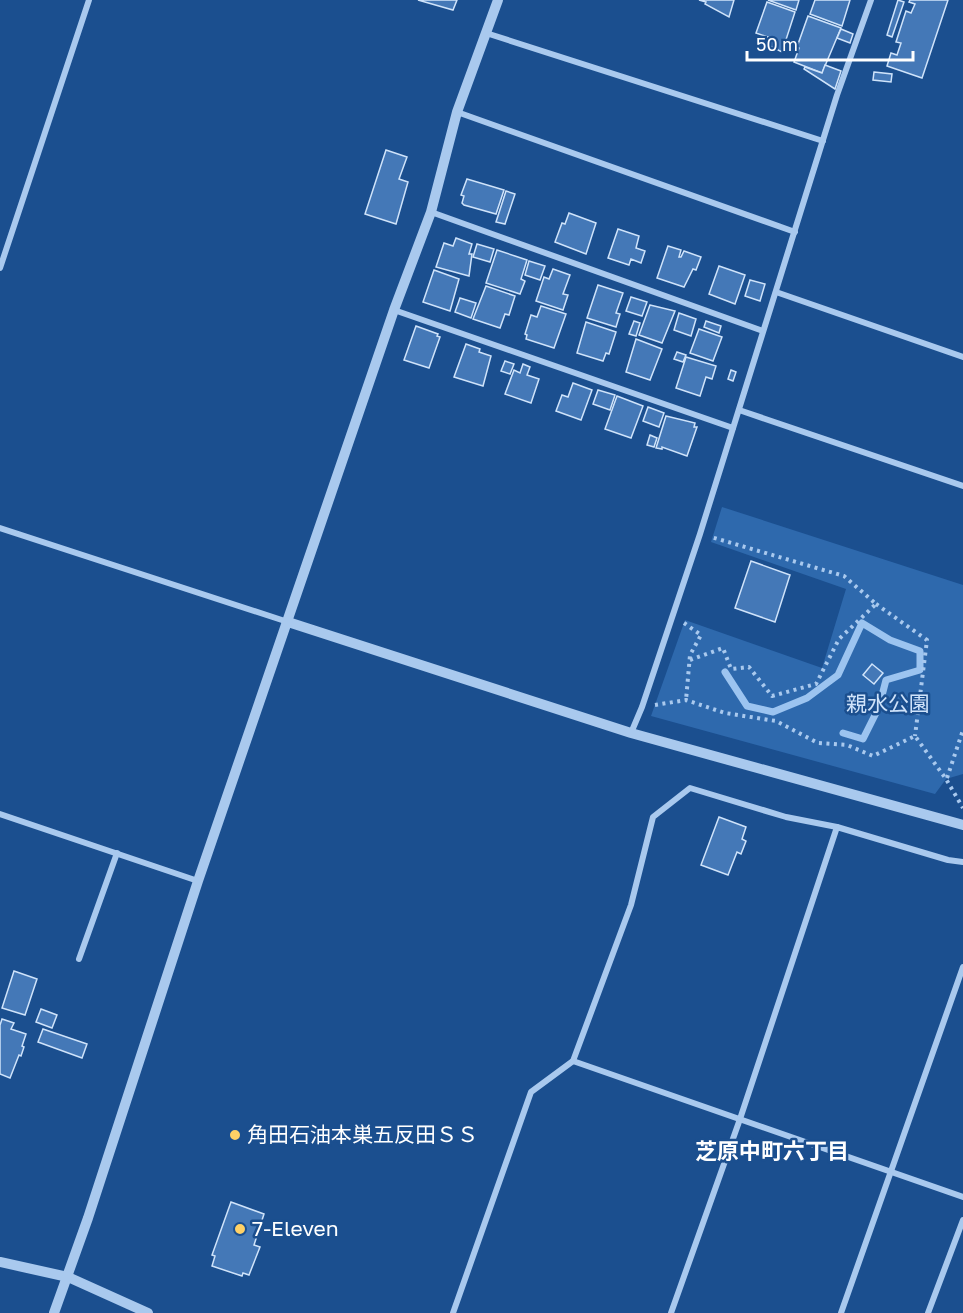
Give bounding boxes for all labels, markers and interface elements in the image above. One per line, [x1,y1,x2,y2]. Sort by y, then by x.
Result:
scale bar [747,24,914,62]
text: 50 m [756,33,798,55]
park label: 親水公園 [846,690,930,716]
place label: 角田石油本巣五反田ＳＳ [247,1121,478,1147]
marker: 角田石油本巣五反田ＳＳ [228,1128,242,1142]
district label: 芝原中町六丁目 [695,1137,849,1164]
place label: 7-Eleven [252,1215,339,1241]
marker: 7-Eleven [233,1222,247,1236]

